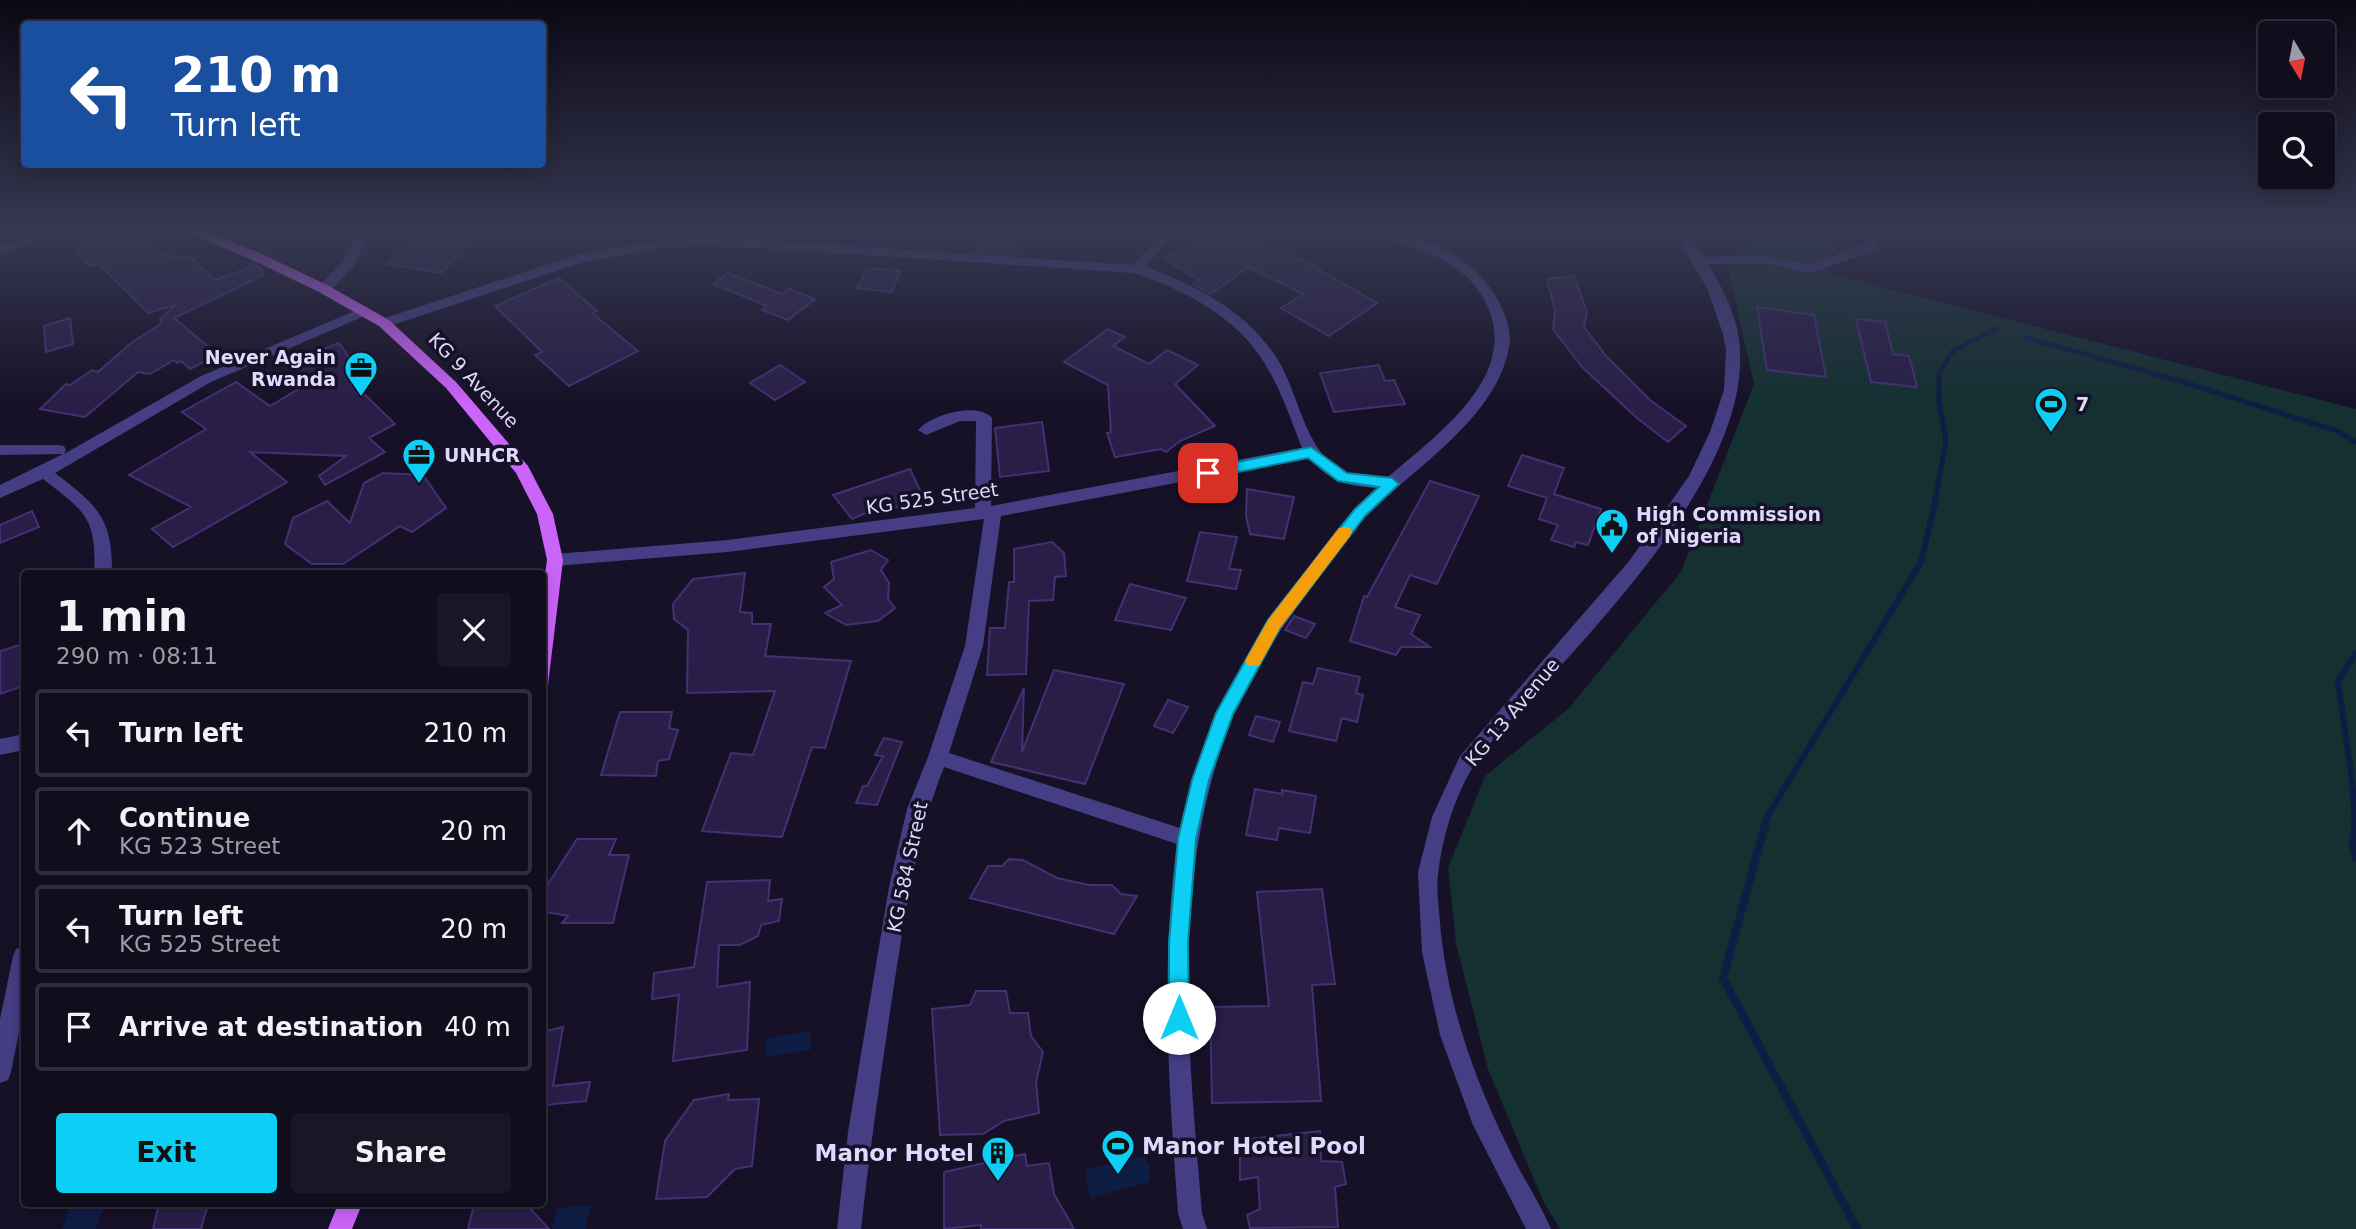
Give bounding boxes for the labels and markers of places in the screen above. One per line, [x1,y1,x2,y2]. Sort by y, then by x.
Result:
place label: Never Again Rwanda [205,346,336,390]
office icon: Never Again Rwanda [342,349,380,398]
sports icon: 7 [2032,385,2070,434]
place label: 7 [2076,393,2089,415]
office icon: UNHCR [400,436,438,485]
pin [1178,443,1238,503]
place label: UNHCR [444,444,520,466]
place label: High Commission of Nigeria [1636,503,1821,547]
public building icon: High Commission of Nigeria [1593,506,1631,555]
sports icon: Manor Hotel Pool [1099,1127,1137,1176]
place label: Manor Hotel Pool [1142,1133,1366,1159]
building icon: Manor Hotel [979,1134,1017,1183]
place label: Manor Hotel [815,1140,974,1166]

